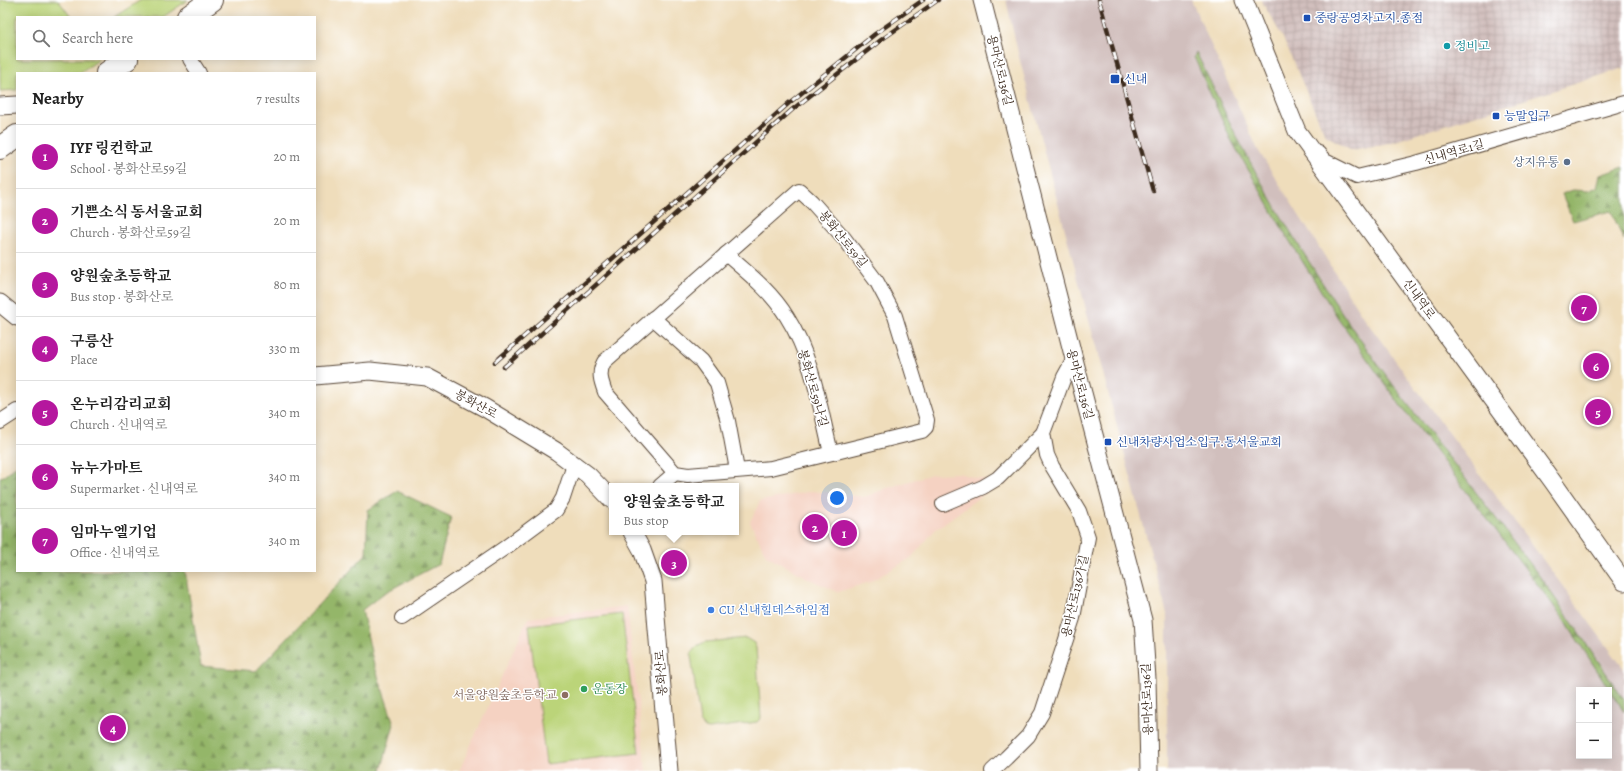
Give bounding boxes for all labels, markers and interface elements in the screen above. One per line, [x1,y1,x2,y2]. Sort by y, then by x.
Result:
place label: 중랑공영차고지.종점 [1315,10,1423,26]
marker: 중랑공영차고지.종점 [1302,13,1312,23]
search box [16,16,316,60]
icon: search [30,27,52,49]
text: Search here [62,28,133,48]
street label: 용마산로136길 [983,33,1017,107]
place label: 정비고 [1455,38,1490,54]
marker: 정비고 [1442,41,1452,51]
place label: 신내 [1124,71,1147,87]
marker: 신내 [1109,73,1121,85]
text: Nearby [32,87,83,110]
text: 7 results [256,90,300,107]
place label: 능말입구 [1504,108,1551,124]
marker: 능말입구 [1491,111,1501,121]
street label: 신내역로1길 [1422,136,1486,168]
text: IYF 링컨학교 [70,138,153,158]
text: 1 [43,148,47,165]
text: 20 m [274,148,300,165]
place label: 상지유통 [1513,154,1559,170]
marker: 상지유통 [1562,157,1572,167]
text: School · 봉화산로59길 [70,160,187,177]
text: 기쁜소식 동서울교회 [70,202,203,222]
street label: 봉화산로59길 [815,207,871,271]
text: 2 [42,212,48,229]
text: 20 m [274,212,300,229]
text: Church · 봉화산로59길 [70,224,191,241]
text: 양원숲초등학교 [70,266,171,286]
text: 3 [42,276,48,293]
text: 80 m [273,276,300,293]
street label: 신내역로 [1399,276,1439,323]
text: Bus stop · 봉화산로 [70,288,173,305]
pin: 7 [1571,293,1597,323]
text: 구릉산 [70,331,113,351]
text: 4 [42,340,48,357]
text: 330 m [269,340,300,357]
street label: 봉화산로59나길 [794,347,832,429]
street label: 용마산로136길 [1063,347,1097,421]
text: Place [70,351,98,368]
pin: 6 [1583,351,1609,381]
street label: 봉화산로 [452,386,501,422]
text: 온누리감리교회 [70,394,171,414]
pin: 5 [1585,397,1611,427]
text: 5 [42,404,48,421]
text: 340 m [268,404,300,421]
text: Church · 신내역로 [70,416,167,433]
place label: 신내차량사업소입구.동서울교회 [1116,434,1282,450]
marker: 신내차량사업소입구.동서울교회 [1103,437,1113,447]
text: 뉴누가마트 [70,458,142,478]
text: 6 [42,468,48,485]
text: 340 m [268,468,300,485]
text: Supermarket · 신내역로 [70,480,198,497]
popup [609,483,739,535]
your location [827,488,847,508]
text: 양원숲초등학교 [623,492,725,512]
text: Bus stop [623,512,669,529]
pin: 2 [802,512,828,542]
pin: 1 [831,518,857,548]
text: 임마누엘기업 [70,522,157,542]
text: 7 [42,532,48,549]
text: 340 m [268,532,300,549]
text: Office · 신내역로 [70,544,160,561]
pin: 3 [661,548,687,578]
street label: 용마산로136가길 [1058,553,1092,639]
place label: CU 신내힐데스하임점 [719,602,830,618]
marker: CU 신내힐데스하임점 [706,605,716,615]
street label: 봉화산로 [651,649,671,697]
street label: 용마산로136길 [1138,662,1156,736]
place label: 운동장 [592,681,627,697]
marker: 운동장 [579,684,589,694]
place label: 서울양원숲초등학교 [453,687,557,703]
map controls [1576,687,1612,759]
button: + [1576,687,1612,723]
marker: 서울양원숲초등학교 [560,690,570,700]
pin: 4 [100,713,126,743]
button: − [1576,723,1612,759]

